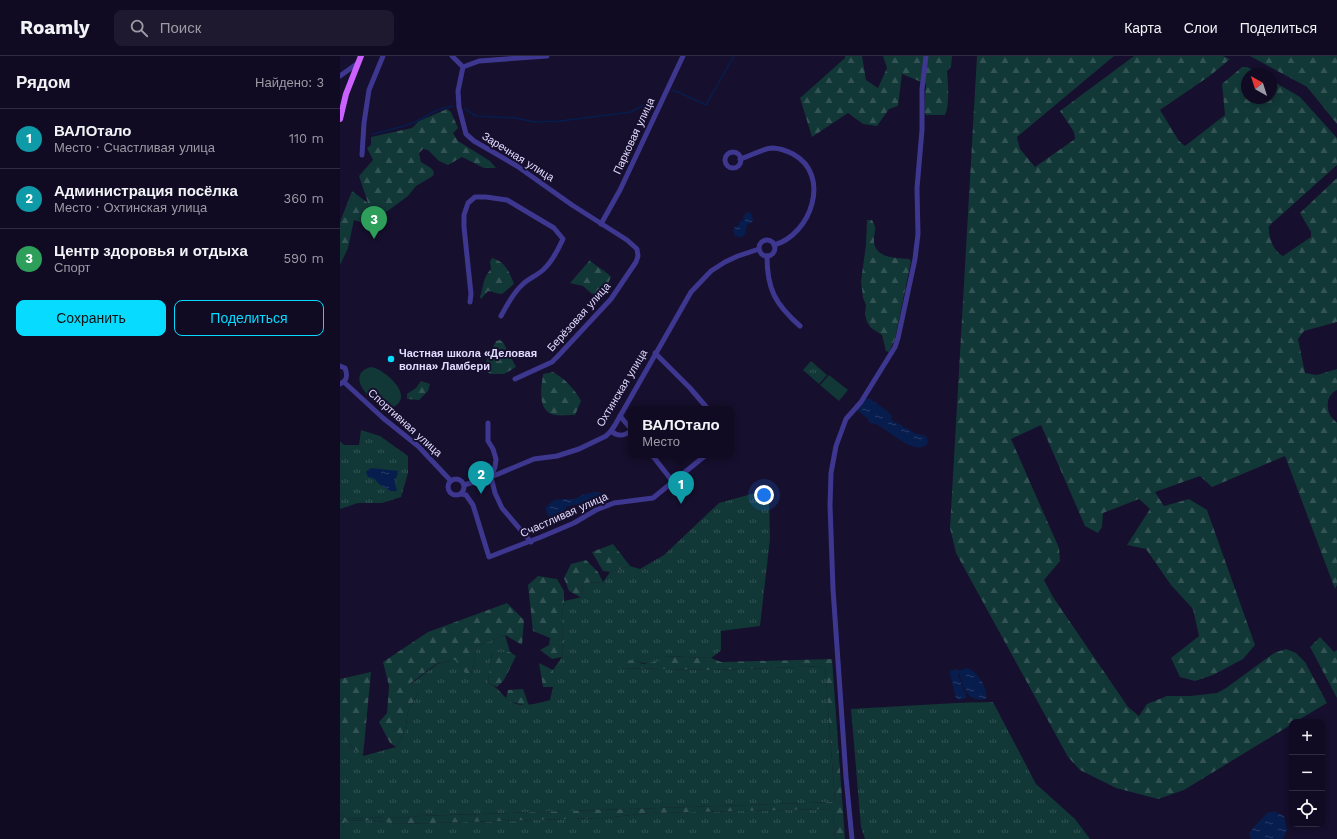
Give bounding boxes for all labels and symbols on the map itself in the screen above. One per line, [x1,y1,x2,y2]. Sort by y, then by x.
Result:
north arrow [1241,68,1277,104]
street label: Парковая улица [611,95,658,176]
street label: Заречная улица [480,130,557,185]
pin: 3 [361,206,387,239]
street label: Берёзовая улица [545,279,614,354]
street label: Охтинская улица [594,346,651,429]
place label: Частная школа «Деловая волна» Ламбери [399,347,537,373]
marker: Частная школа «Деловая волна» Ламбери [386,354,396,364]
street label: Спортивная улица [365,386,445,460]
pin: 2 [468,461,494,494]
pin: 1 [668,471,694,504]
your location [754,485,774,505]
street label: Счастливая улица [518,490,611,540]

